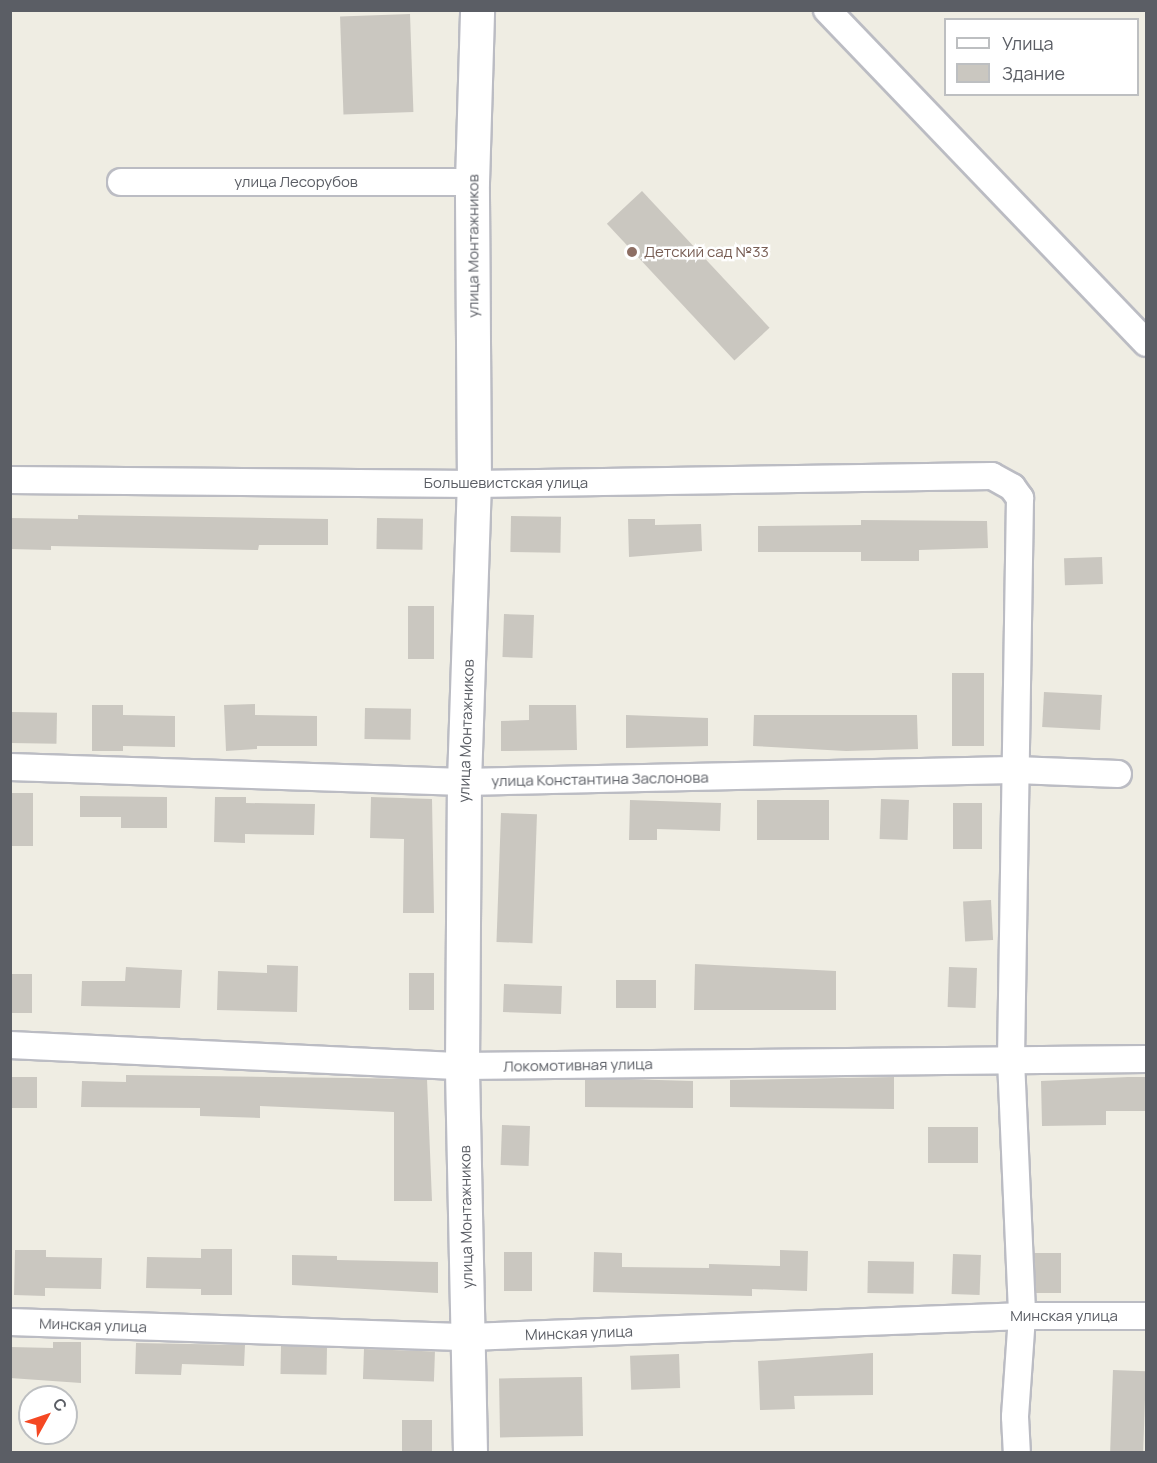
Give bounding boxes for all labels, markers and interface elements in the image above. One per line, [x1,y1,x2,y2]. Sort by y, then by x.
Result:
legend [944,18,1139,96]
text: Улица [1002,31,1054,55]
text: Здание [1002,61,1065,85]
street label: улица Лесорубов [234,173,358,191]
street label: улица Монтажников [464,174,482,318]
place label: Детский сад №33 [644,243,769,261]
marker: Детский сад №33 [625,245,639,259]
street label: Большевистская улица [424,474,588,492]
street label: улица Монтажников [455,659,477,803]
street label: улица Константина Заслонова [491,768,709,790]
street label: Локомотивная улица [503,1055,653,1075]
street label: улица Монтажников [456,1145,476,1289]
street label: Минская улица [1010,1307,1118,1325]
street label: Минская улица [39,1314,147,1336]
street label: Минская улица [525,1322,633,1344]
north arrow [18,1385,78,1445]
text: С [48,1393,72,1416]

